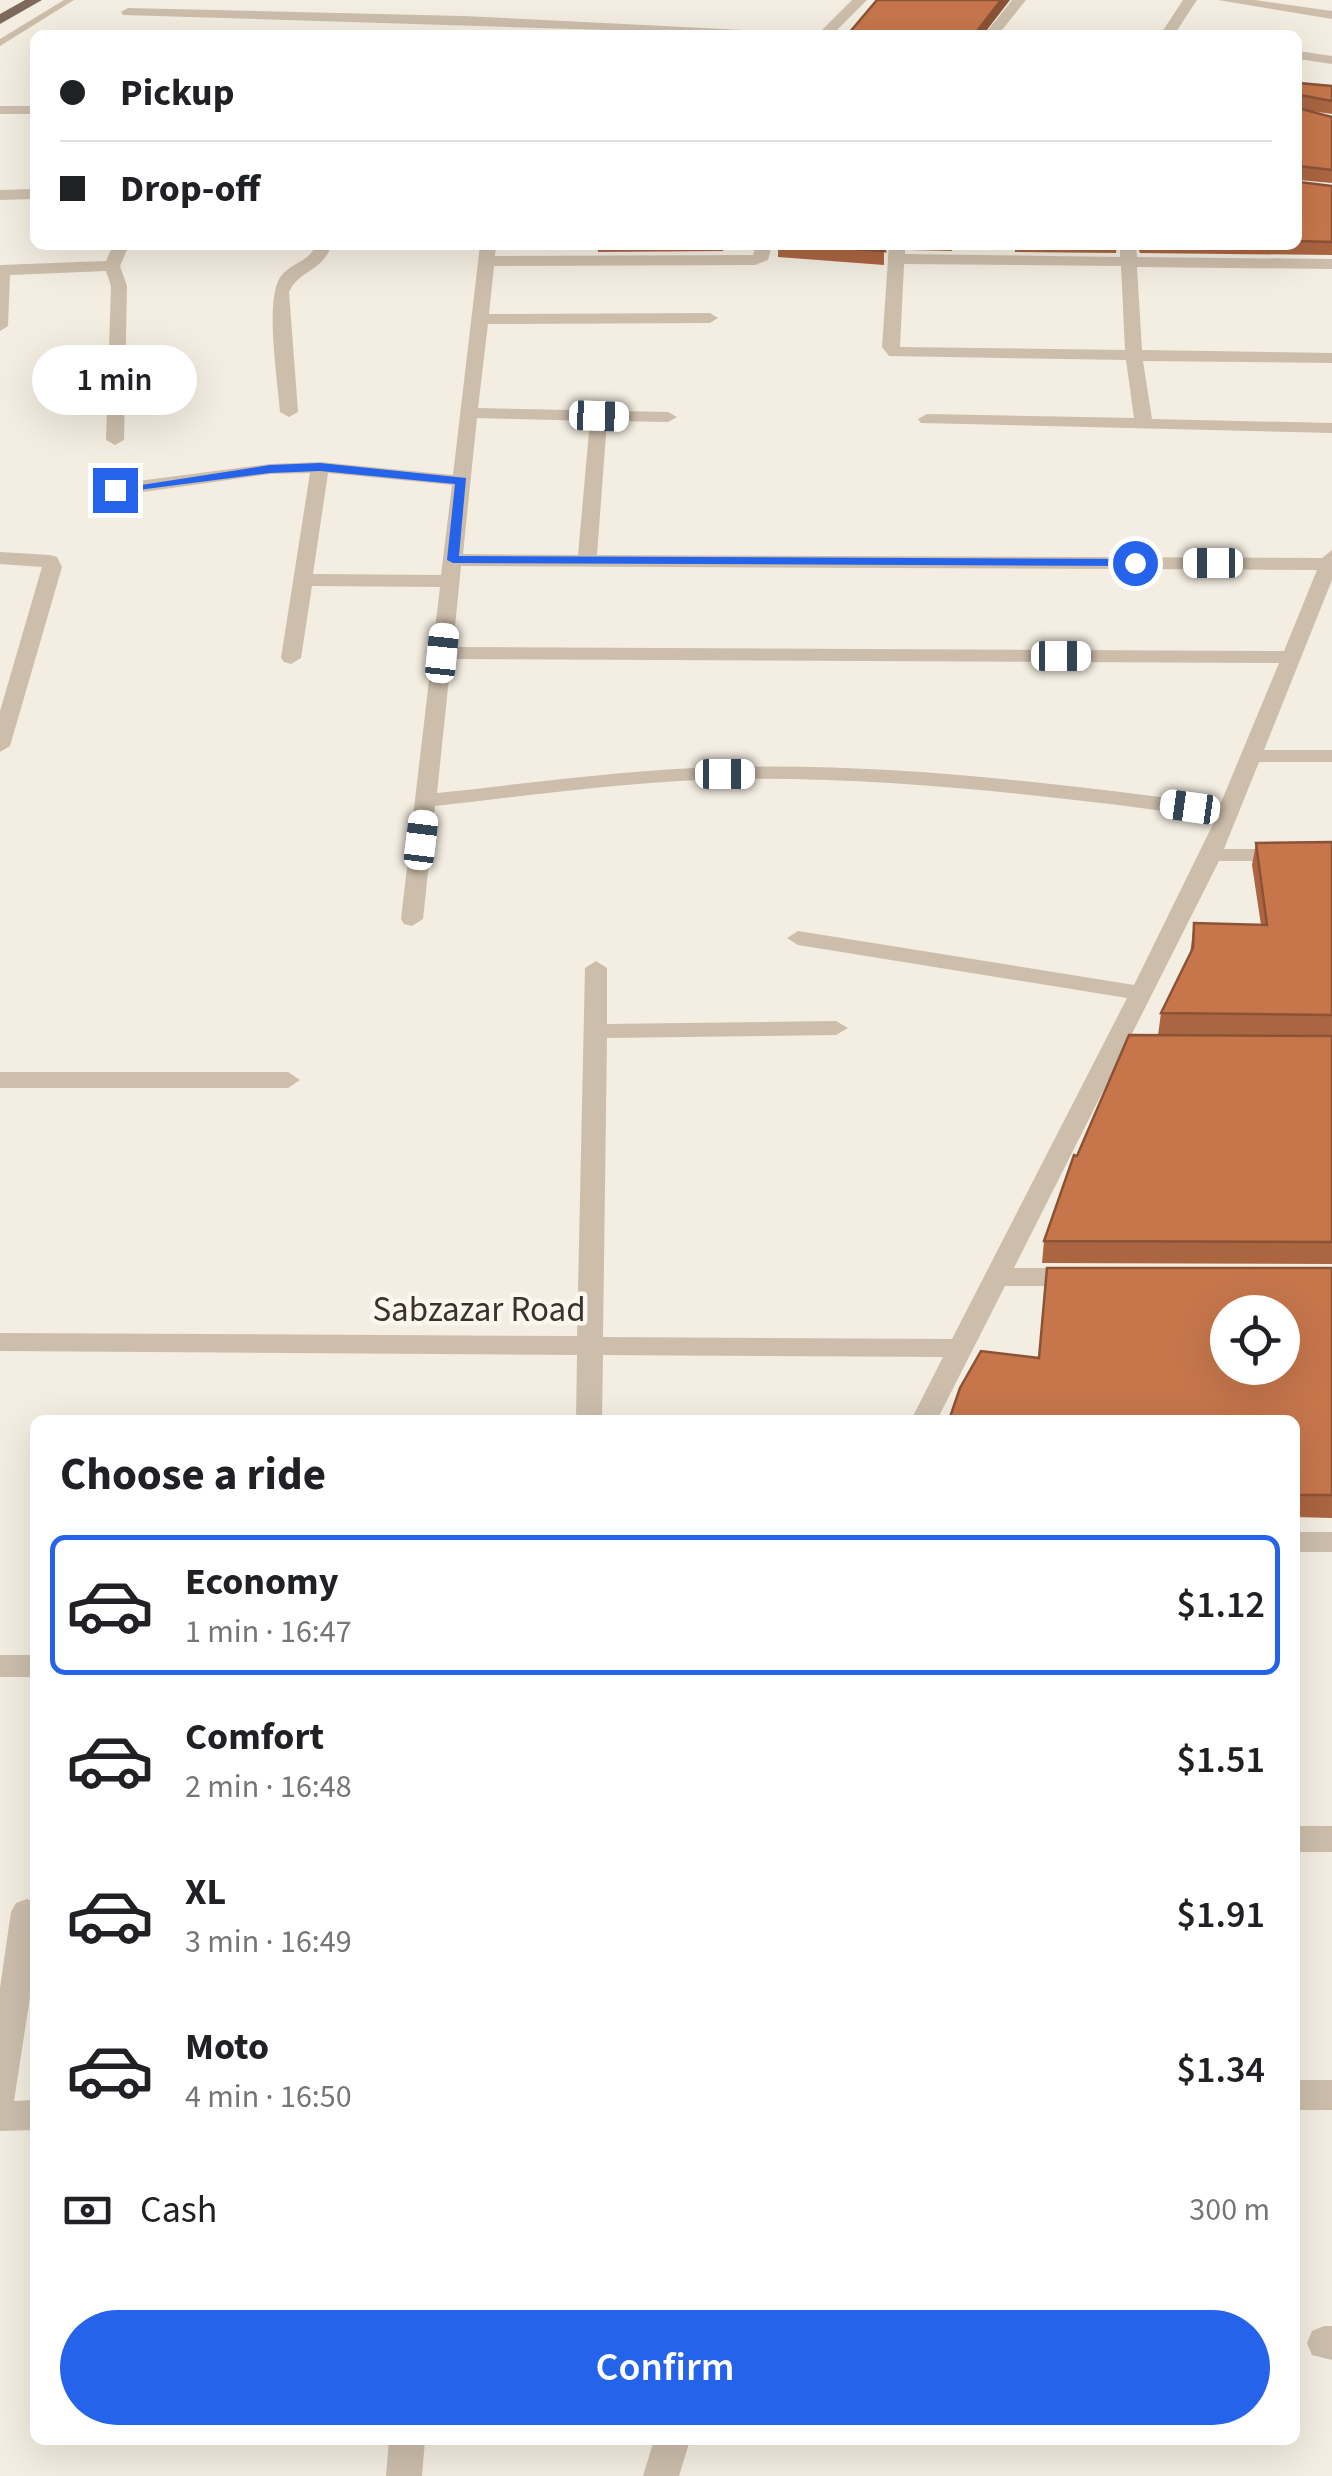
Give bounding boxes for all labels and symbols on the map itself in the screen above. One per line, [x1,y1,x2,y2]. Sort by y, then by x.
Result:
callout: 1 min [32,345,198,415]
car [568,400,630,432]
route end [93,468,138,513]
route start [1113,541,1158,586]
car [1183,548,1243,578]
car [424,622,460,684]
car [1031,641,1091,671]
car [695,759,755,789]
car [1158,788,1222,826]
car [402,808,440,872]
street label: Sabzazar Road [372,1285,586,1335]

